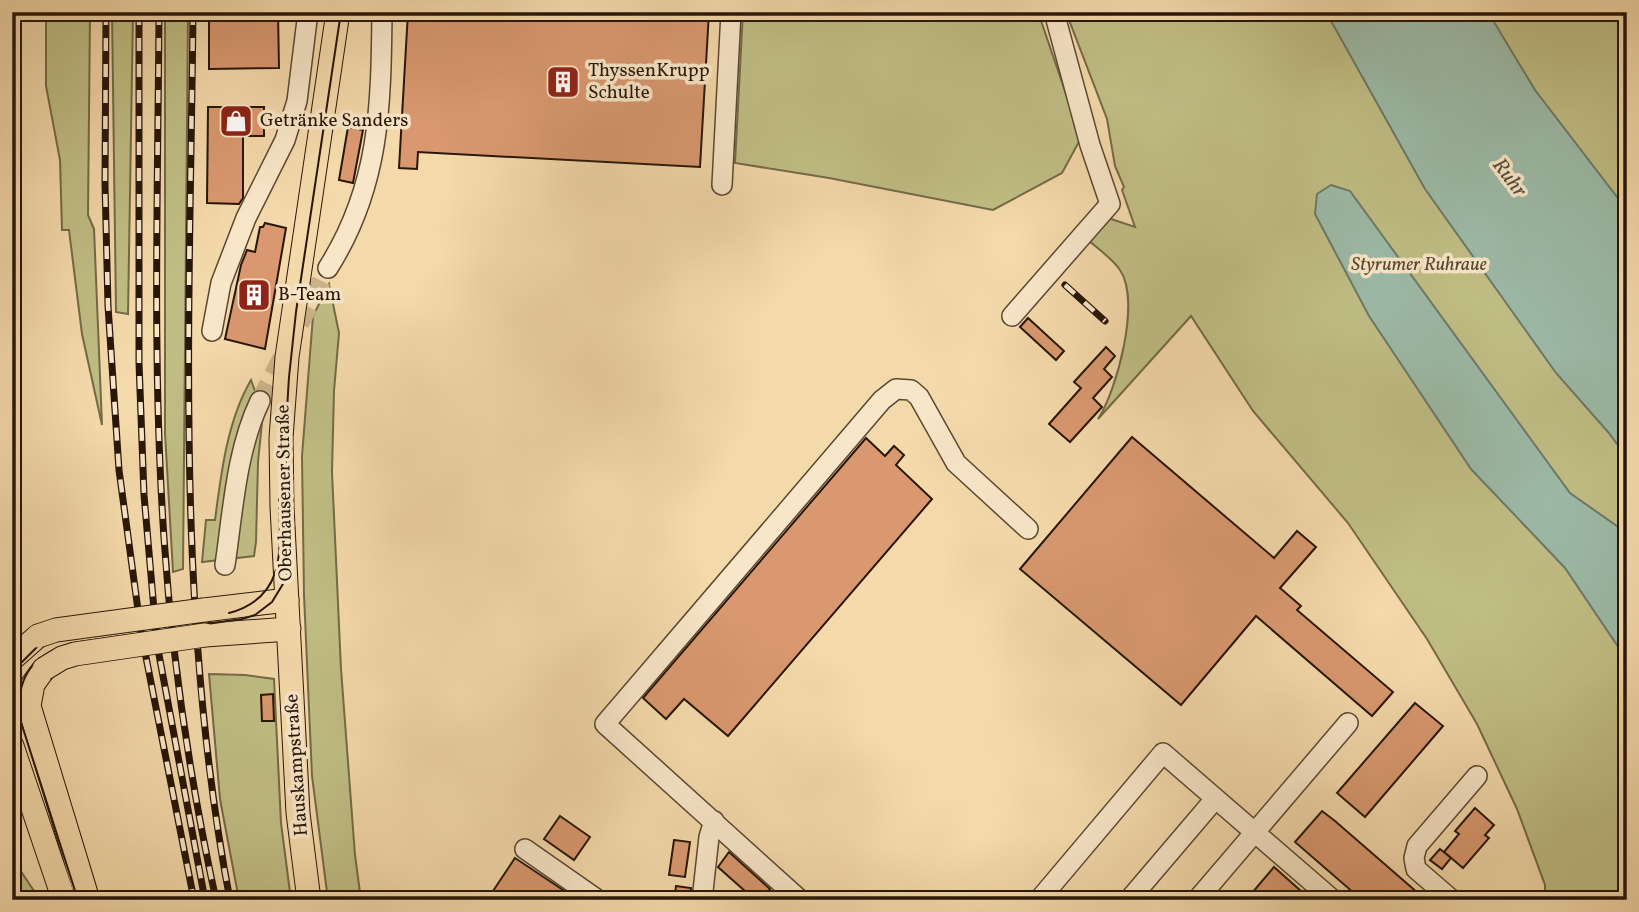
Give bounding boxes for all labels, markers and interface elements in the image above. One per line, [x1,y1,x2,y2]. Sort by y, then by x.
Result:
place label: ThyssenKrupp Schulte [588,58,710,106]
building icon: ThyssenKrupp Schulte [544,63,582,101]
shop icon: Getränke Sanders [217,102,255,140]
place label: Getränke Sanders [260,108,408,134]
water label: Ruhr [1485,153,1533,204]
park label: Styrumer Ruhraue [1351,252,1487,278]
building icon: B-Team [235,276,273,314]
place label: B-Team [278,282,342,308]
street label: Oberhausener Straße [270,404,300,582]
street label: Hauskampstraße [279,693,315,837]

